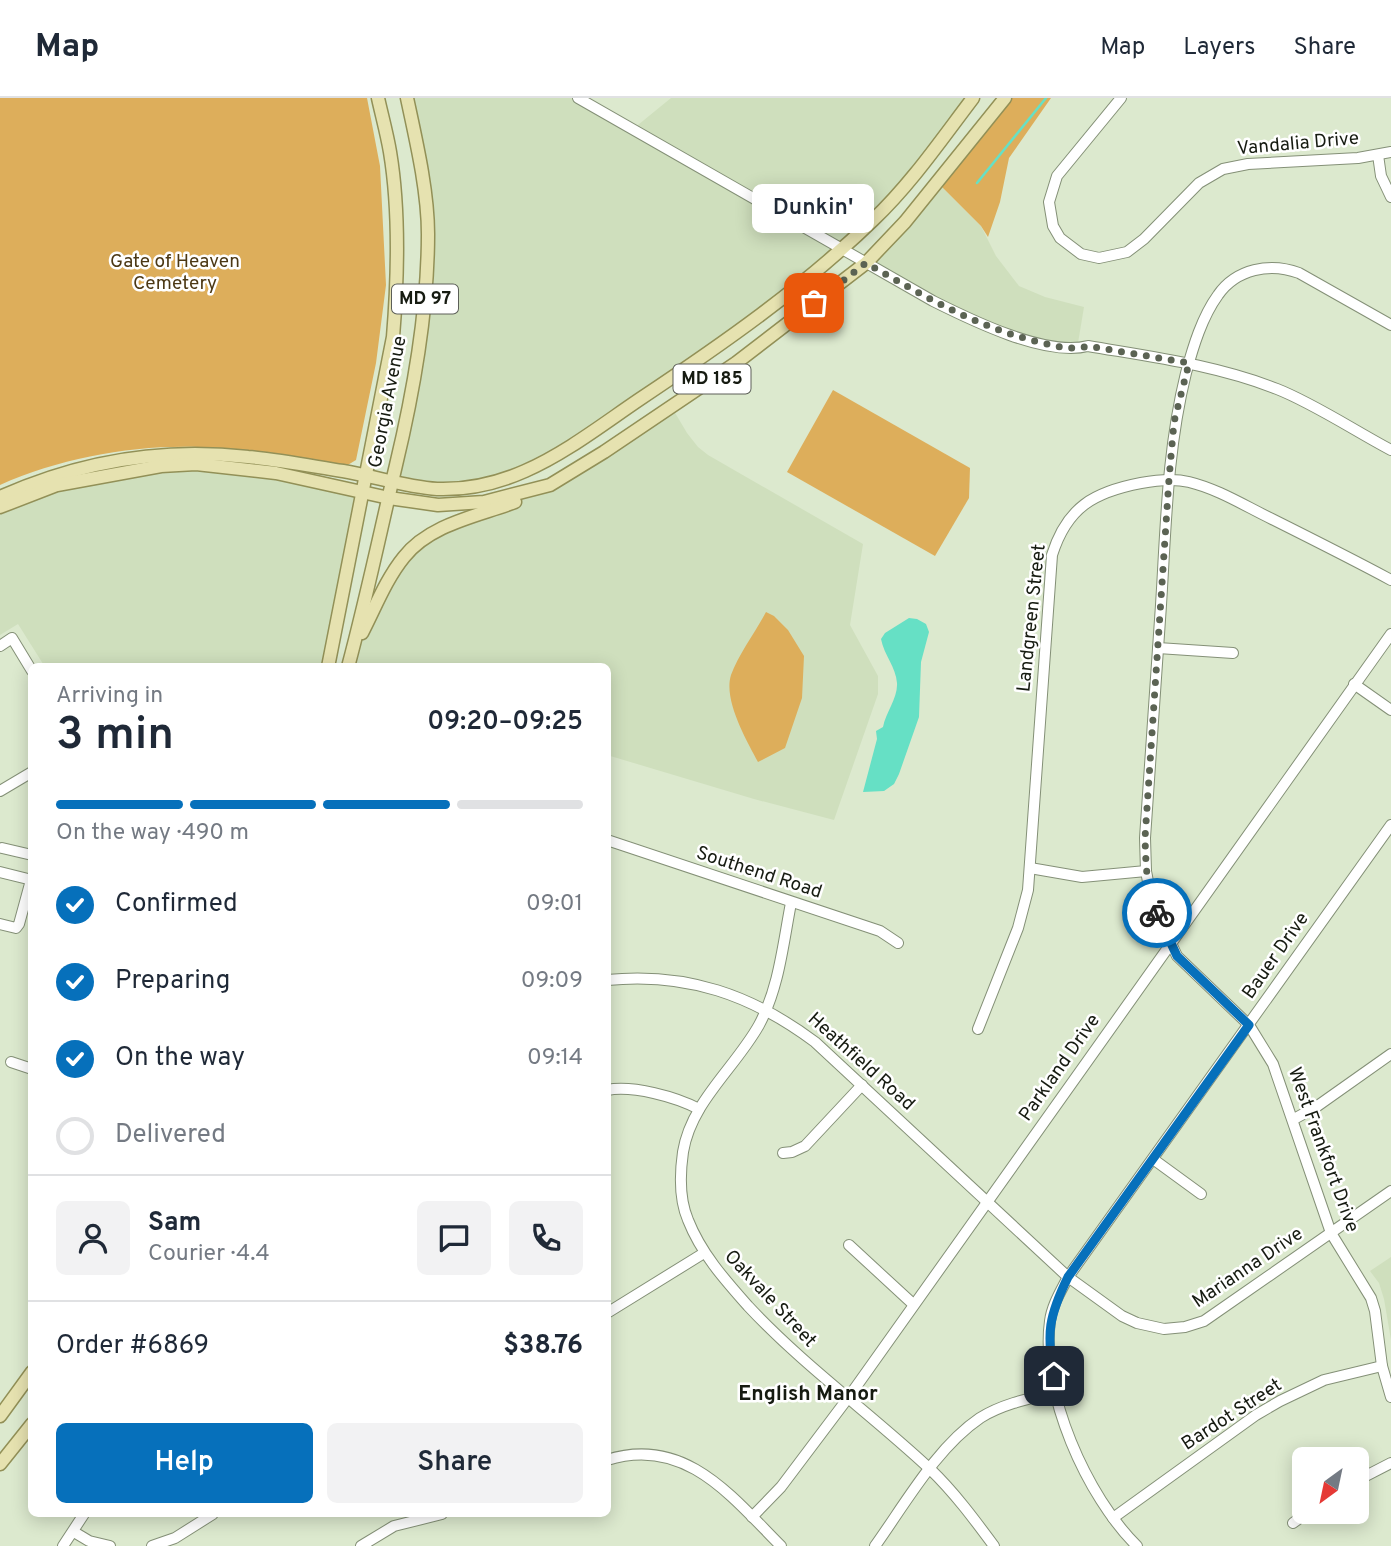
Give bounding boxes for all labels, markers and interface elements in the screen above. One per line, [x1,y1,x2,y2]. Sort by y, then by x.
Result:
text: Map [35,27,99,69]
text: Map [1100,33,1145,63]
text: Layers [1183,33,1255,63]
text: Share [1293,33,1356,63]
street label: Vandalia Drive [1236,127,1360,161]
callout: Dunkin' [753,184,875,233]
text: Dunkin' [773,194,853,223]
park label: Gate of Heaven Cemetery [110,250,240,296]
pin [784,273,844,333]
road number: MD 97 [392,284,458,314]
icon: bag [795,284,833,322]
street label: Georgia Avenue [363,334,413,470]
road number: MD 185 [674,365,750,394]
street label: Landgreen Street [1012,543,1052,693]
text: Arriving in [56,682,163,711]
text: 09:20–09:25 [427,706,583,739]
text: 3 min [56,707,174,766]
text: On the way · 490 m [56,819,249,848]
street label: Southend Road [693,841,825,905]
courier [1122,878,1192,948]
icon: check [56,886,94,924]
text: Confirmed [115,888,238,921]
text: 09:01 [526,890,583,919]
icon: bike [1138,894,1176,932]
street label: Bauer Drive [1237,908,1315,1004]
icon: check [56,963,94,1001]
text: Preparing [115,965,230,998]
text: 09:09 [521,967,583,996]
street label: Heathfield Road [802,1008,920,1116]
street label: Parkland Drive [1014,1010,1106,1126]
icon: check [56,1040,94,1078]
text: On the way [115,1042,245,1075]
text: 09:14 [527,1044,583,1073]
street label: West Frankfort Drive [1282,1064,1364,1236]
text: Delivered [115,1119,226,1152]
button: person [56,1201,130,1275]
button: chat [417,1201,491,1275]
button: phone [509,1201,583,1275]
text: Sam [148,1207,201,1240]
street label: Marianna Drive [1188,1222,1308,1314]
text: Courier · 4.4 [148,1240,270,1269]
street label: Oakvale Street [719,1245,821,1353]
text: Order #6869 [56,1330,209,1363]
text: $38.76 [503,1330,583,1363]
pin [1024,1346,1084,1406]
icon: home [1035,1357,1073,1395]
street label: Bardot Street [1177,1374,1287,1456]
district label: English Manor [738,1381,878,1408]
button: Help [56,1423,313,1503]
button: Share [327,1423,583,1503]
north arrow [1292,1447,1368,1524]
map controls [1292,1447,1369,1524]

